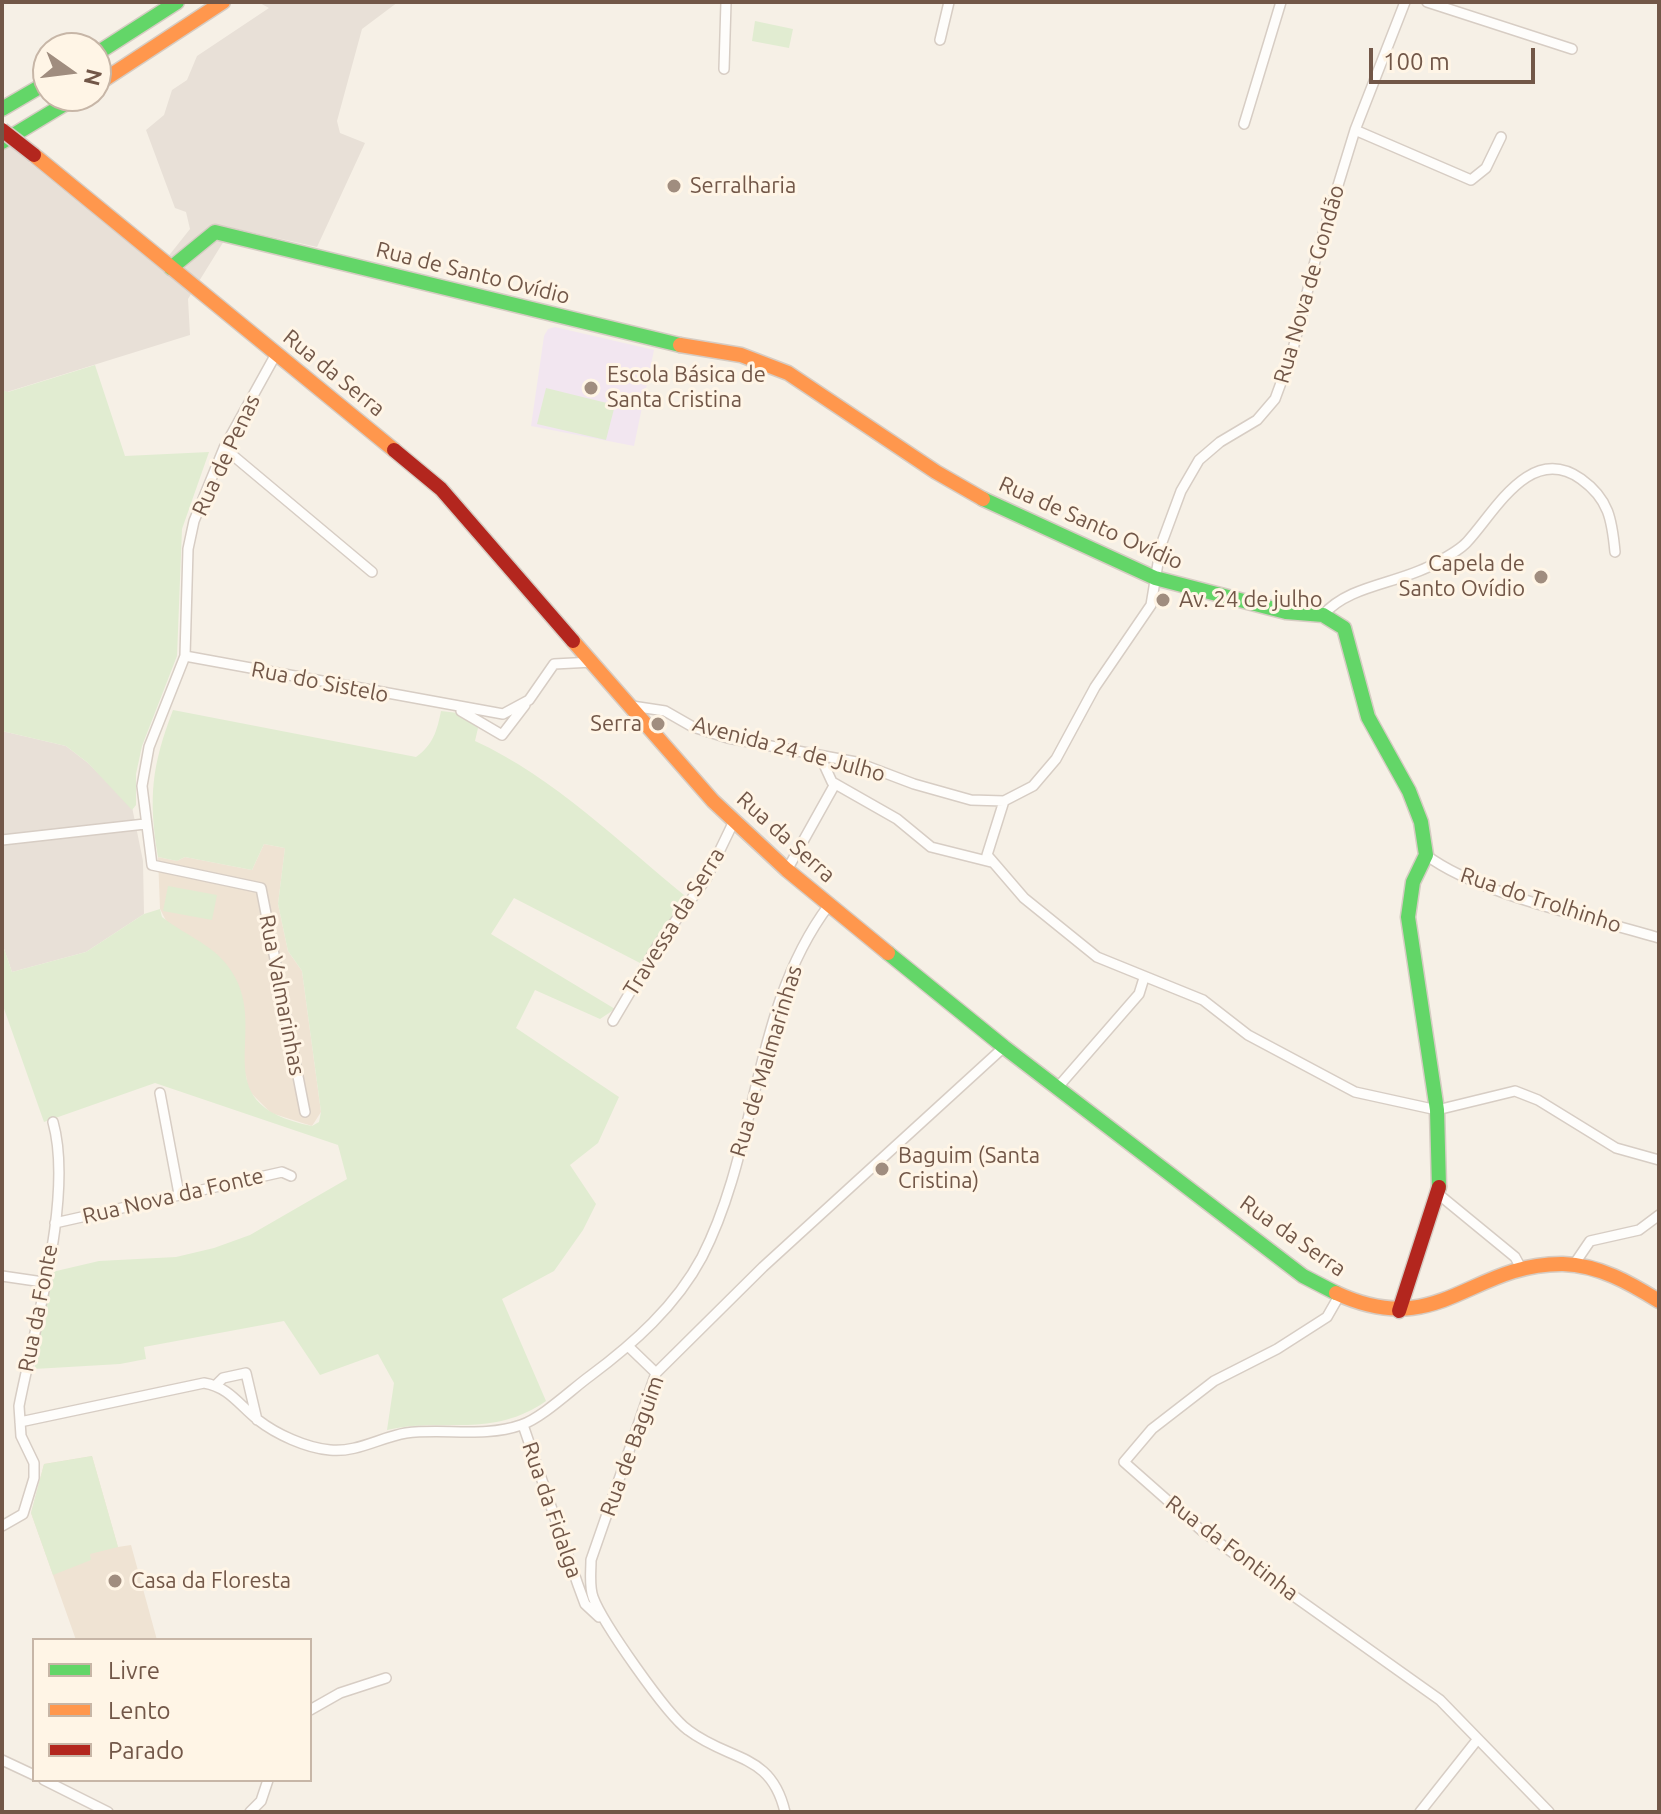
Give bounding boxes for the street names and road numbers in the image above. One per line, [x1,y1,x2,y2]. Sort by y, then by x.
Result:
street label: Rua Nova de Gondão [1268,182,1350,386]
street label: Rua de Santo Ovídio [373,236,573,310]
street label: Rua da Serra [278,324,390,422]
street label: Rua de Penas [186,390,266,520]
street label: Rua de Santo Ovídio [995,471,1187,575]
street label: Rua do Sistelo [249,656,391,708]
street label: Avenida 24 de Julho [690,711,888,787]
street label: Rua da Serra [731,786,841,888]
street label: Travessa da Serra [618,843,730,1001]
street label: Rua do Trolhinho [1457,862,1625,938]
street label: Rua Valmarinhas [253,912,311,1078]
street label: Rua de Malmarinhas [724,962,808,1160]
street label: Rua Nova da Fonte [80,1162,266,1230]
street label: Rua da Serra [1235,1190,1351,1282]
street label: Rua da Fonte [13,1242,63,1374]
street label: Rua de Baguim [594,1372,670,1520]
street label: Rua da Fidalga [516,1438,588,1582]
street label: Rua da Fontinha [1160,1490,1304,1606]

